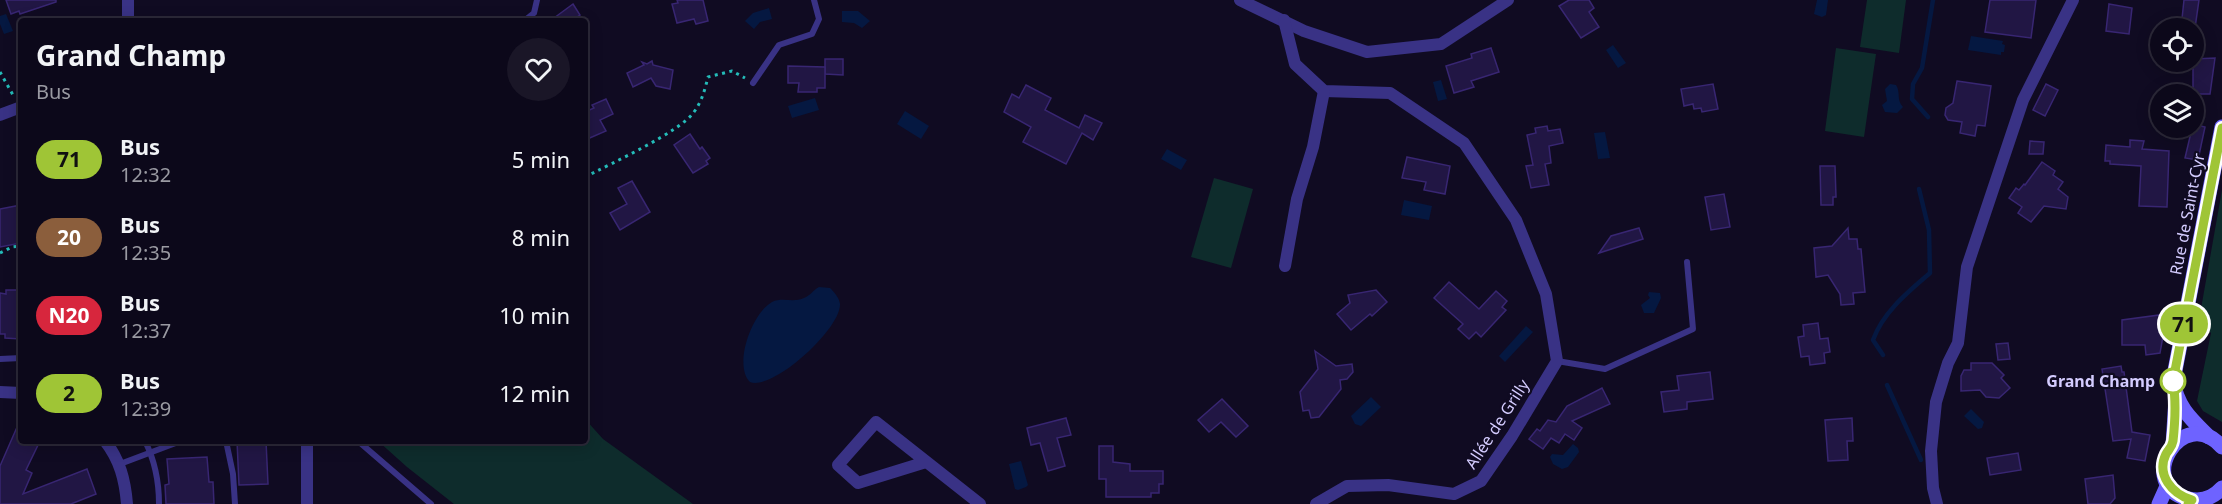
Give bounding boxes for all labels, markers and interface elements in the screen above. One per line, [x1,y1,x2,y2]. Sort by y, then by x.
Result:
map controls [2150,18,2204,138]
button: locate [2150,18,2204,72]
text: Grand Champ [36,36,226,74]
button: heart [507,38,570,101]
text: Bus [36,78,71,105]
button: layers [2150,84,2204,138]
text: Bus [120,131,160,161]
text: 5 min [512,144,570,174]
text: 71 [57,145,81,173]
street label: Rue de Saint-Cyr [2164,151,2210,277]
text: 12:32 [120,161,171,188]
text: Bus [120,209,160,239]
text: 8 min [512,222,570,252]
text: 20 [57,223,81,251]
text: 12:35 [120,239,171,266]
text: Bus [120,287,160,317]
text: 10 min [499,300,570,330]
text: N20 [48,301,90,329]
line badge: 71 [2157,304,2211,344]
text: 71 [2172,310,2196,338]
text: 12:37 [120,317,171,344]
text: Bus [120,365,160,395]
marker: Grand Champ [2160,368,2186,394]
place label: Grand Champ [2046,370,2155,392]
street label: Allée de Grilly [1460,374,1535,473]
text: 12 min [499,378,570,408]
text: 2 [63,379,75,407]
text: 12:39 [120,395,171,422]

